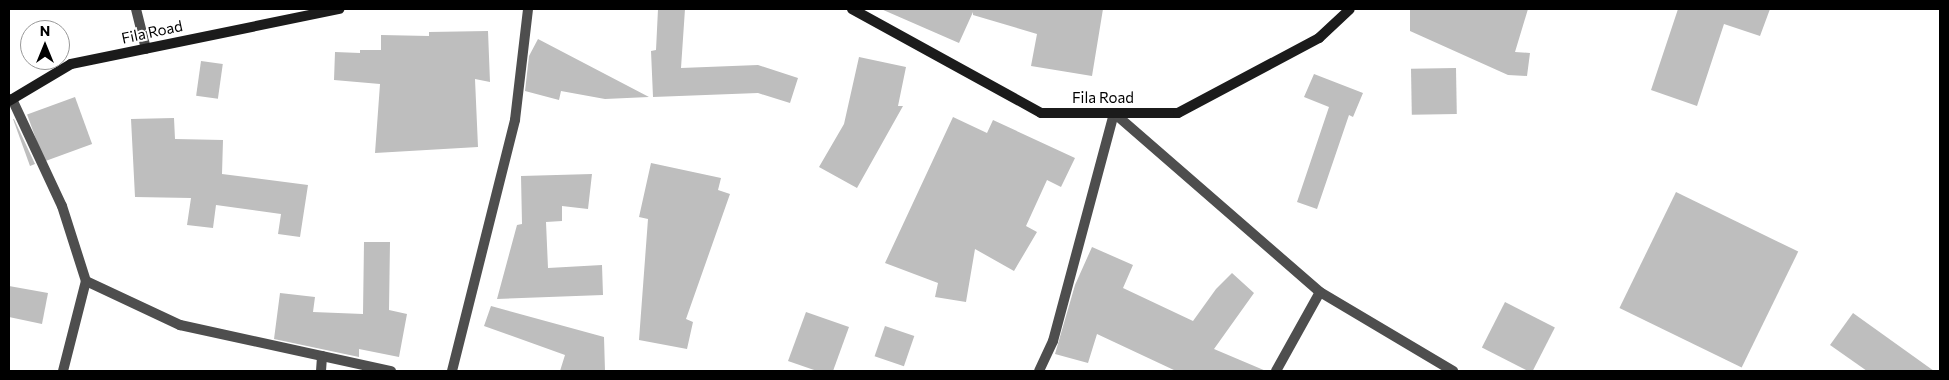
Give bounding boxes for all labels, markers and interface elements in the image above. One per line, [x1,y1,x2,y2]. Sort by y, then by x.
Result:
street label: Fila Road [120,17,184,47]
north arrow [20,20,70,70]
text: N [40,22,50,39]
street label: Fila Road [1072,89,1134,107]

